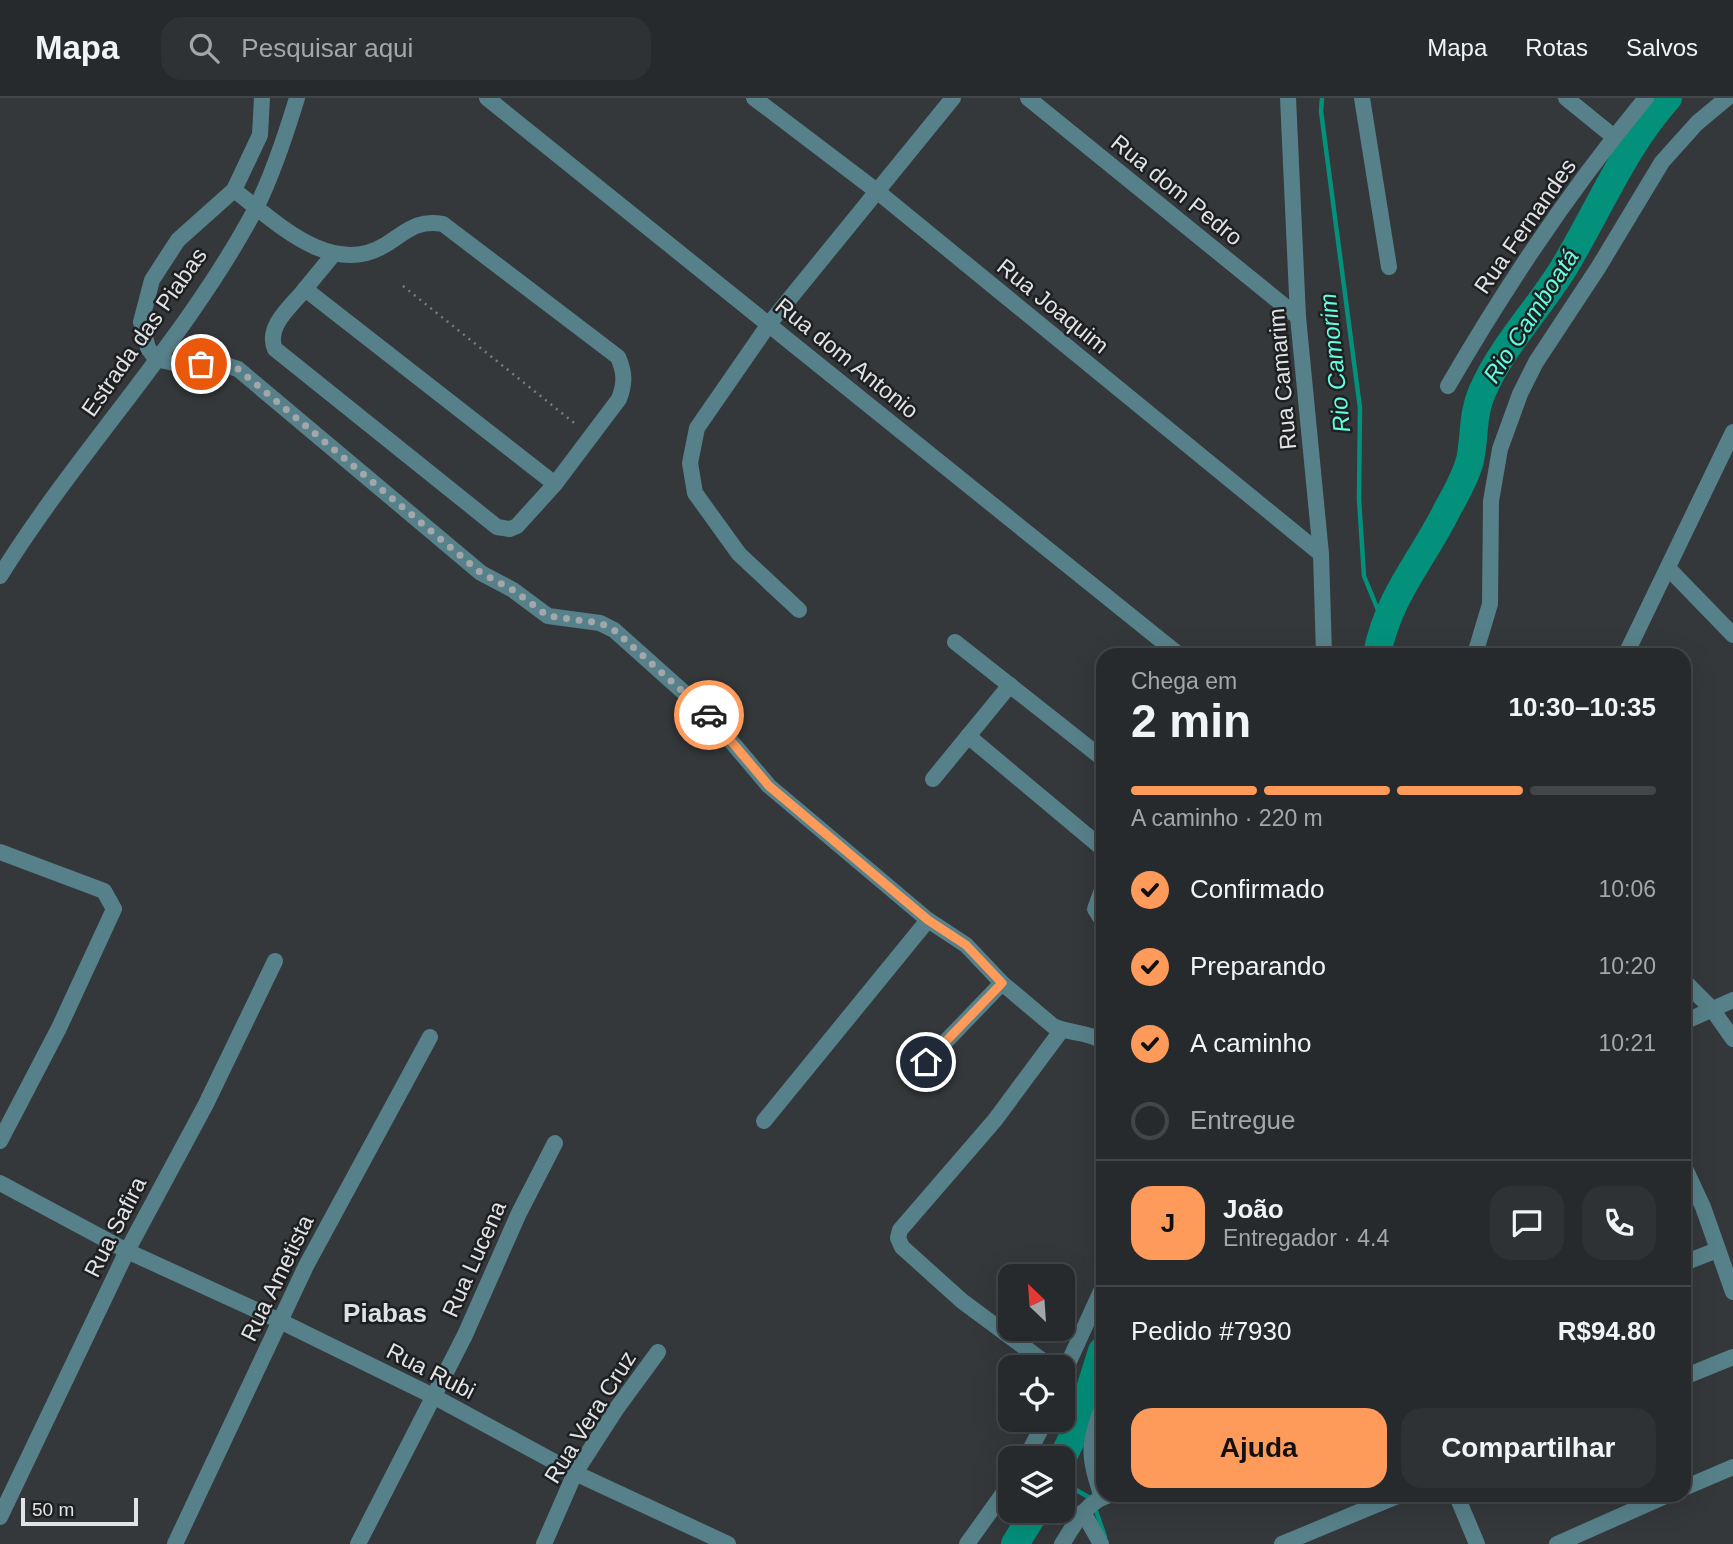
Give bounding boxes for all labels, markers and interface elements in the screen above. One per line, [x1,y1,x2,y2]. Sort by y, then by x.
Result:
search box [161,17,651,80]
text: Mapa [35,29,119,66]
icon: search [185,29,223,67]
text: Pesquisar aqui [241,33,413,63]
text: Mapa [1427,34,1487,61]
text: Rotas [1525,34,1588,61]
text: Salvos [1626,34,1698,61]
street label: Rua dom Pedro [1106,129,1248,251]
street label: Rua Fernandes [1469,154,1581,298]
street label: Estrada das Piabas [76,243,212,421]
water label: Rio Camboatá [1477,244,1584,387]
street label: Rua Joaquim [992,253,1114,359]
street label: Rua dom Antonio [770,292,924,424]
water label: Rio Camorim [1314,292,1355,434]
street label: Rua Camarim [1263,307,1301,451]
pin [171,334,231,394]
icon: bag [182,345,220,383]
text: Chega em [1131,668,1237,694]
courier [674,680,744,750]
text: 10:30–10:35 [1509,692,1656,722]
text: 2 min [1131,695,1251,747]
icon: car [690,696,728,734]
text: A caminho · 220 m [1131,805,1323,831]
icon: check [1131,871,1169,909]
text: Confirmado [1190,874,1324,904]
text: 10:06 [1598,876,1656,902]
icon: check [1131,948,1169,986]
text: Preparando [1190,951,1326,981]
text: 10:20 [1598,953,1656,979]
icon: check [1131,1025,1169,1063]
text: A caminho [1190,1028,1311,1058]
text: 10:21 [1598,1030,1656,1056]
pin [896,1032,956,1092]
icon: home [907,1043,945,1081]
text: Entregue [1190,1105,1296,1135]
street label: Rua Safira [79,1173,151,1281]
button: chat [1490,1186,1564,1260]
button: phone [1582,1186,1656,1260]
text: João [1223,1194,1284,1224]
street label: Rua Lucena [437,1197,511,1321]
text: J [1161,1208,1175,1238]
street label: Rua Ametista [235,1211,319,1345]
text: Entregador · 4.4 [1223,1225,1389,1251]
north arrow [998,1264,1074,1340]
map controls [998,1264,1075,1523]
district label: Piabas [343,1298,427,1328]
text: Pedido #7930 [1131,1316,1291,1346]
text: R$94.80 [1558,1316,1656,1346]
street label: Rua Rubi [382,1338,480,1404]
street label: Rua Vera Cruz [539,1346,641,1488]
button: locate [998,1355,1075,1432]
button: Ajuda [1131,1408,1387,1488]
button: Compartilhar [1401,1408,1656,1488]
button: layers [998,1446,1075,1523]
scale bar [21,1495,138,1527]
text: 50 m [32,1499,74,1520]

